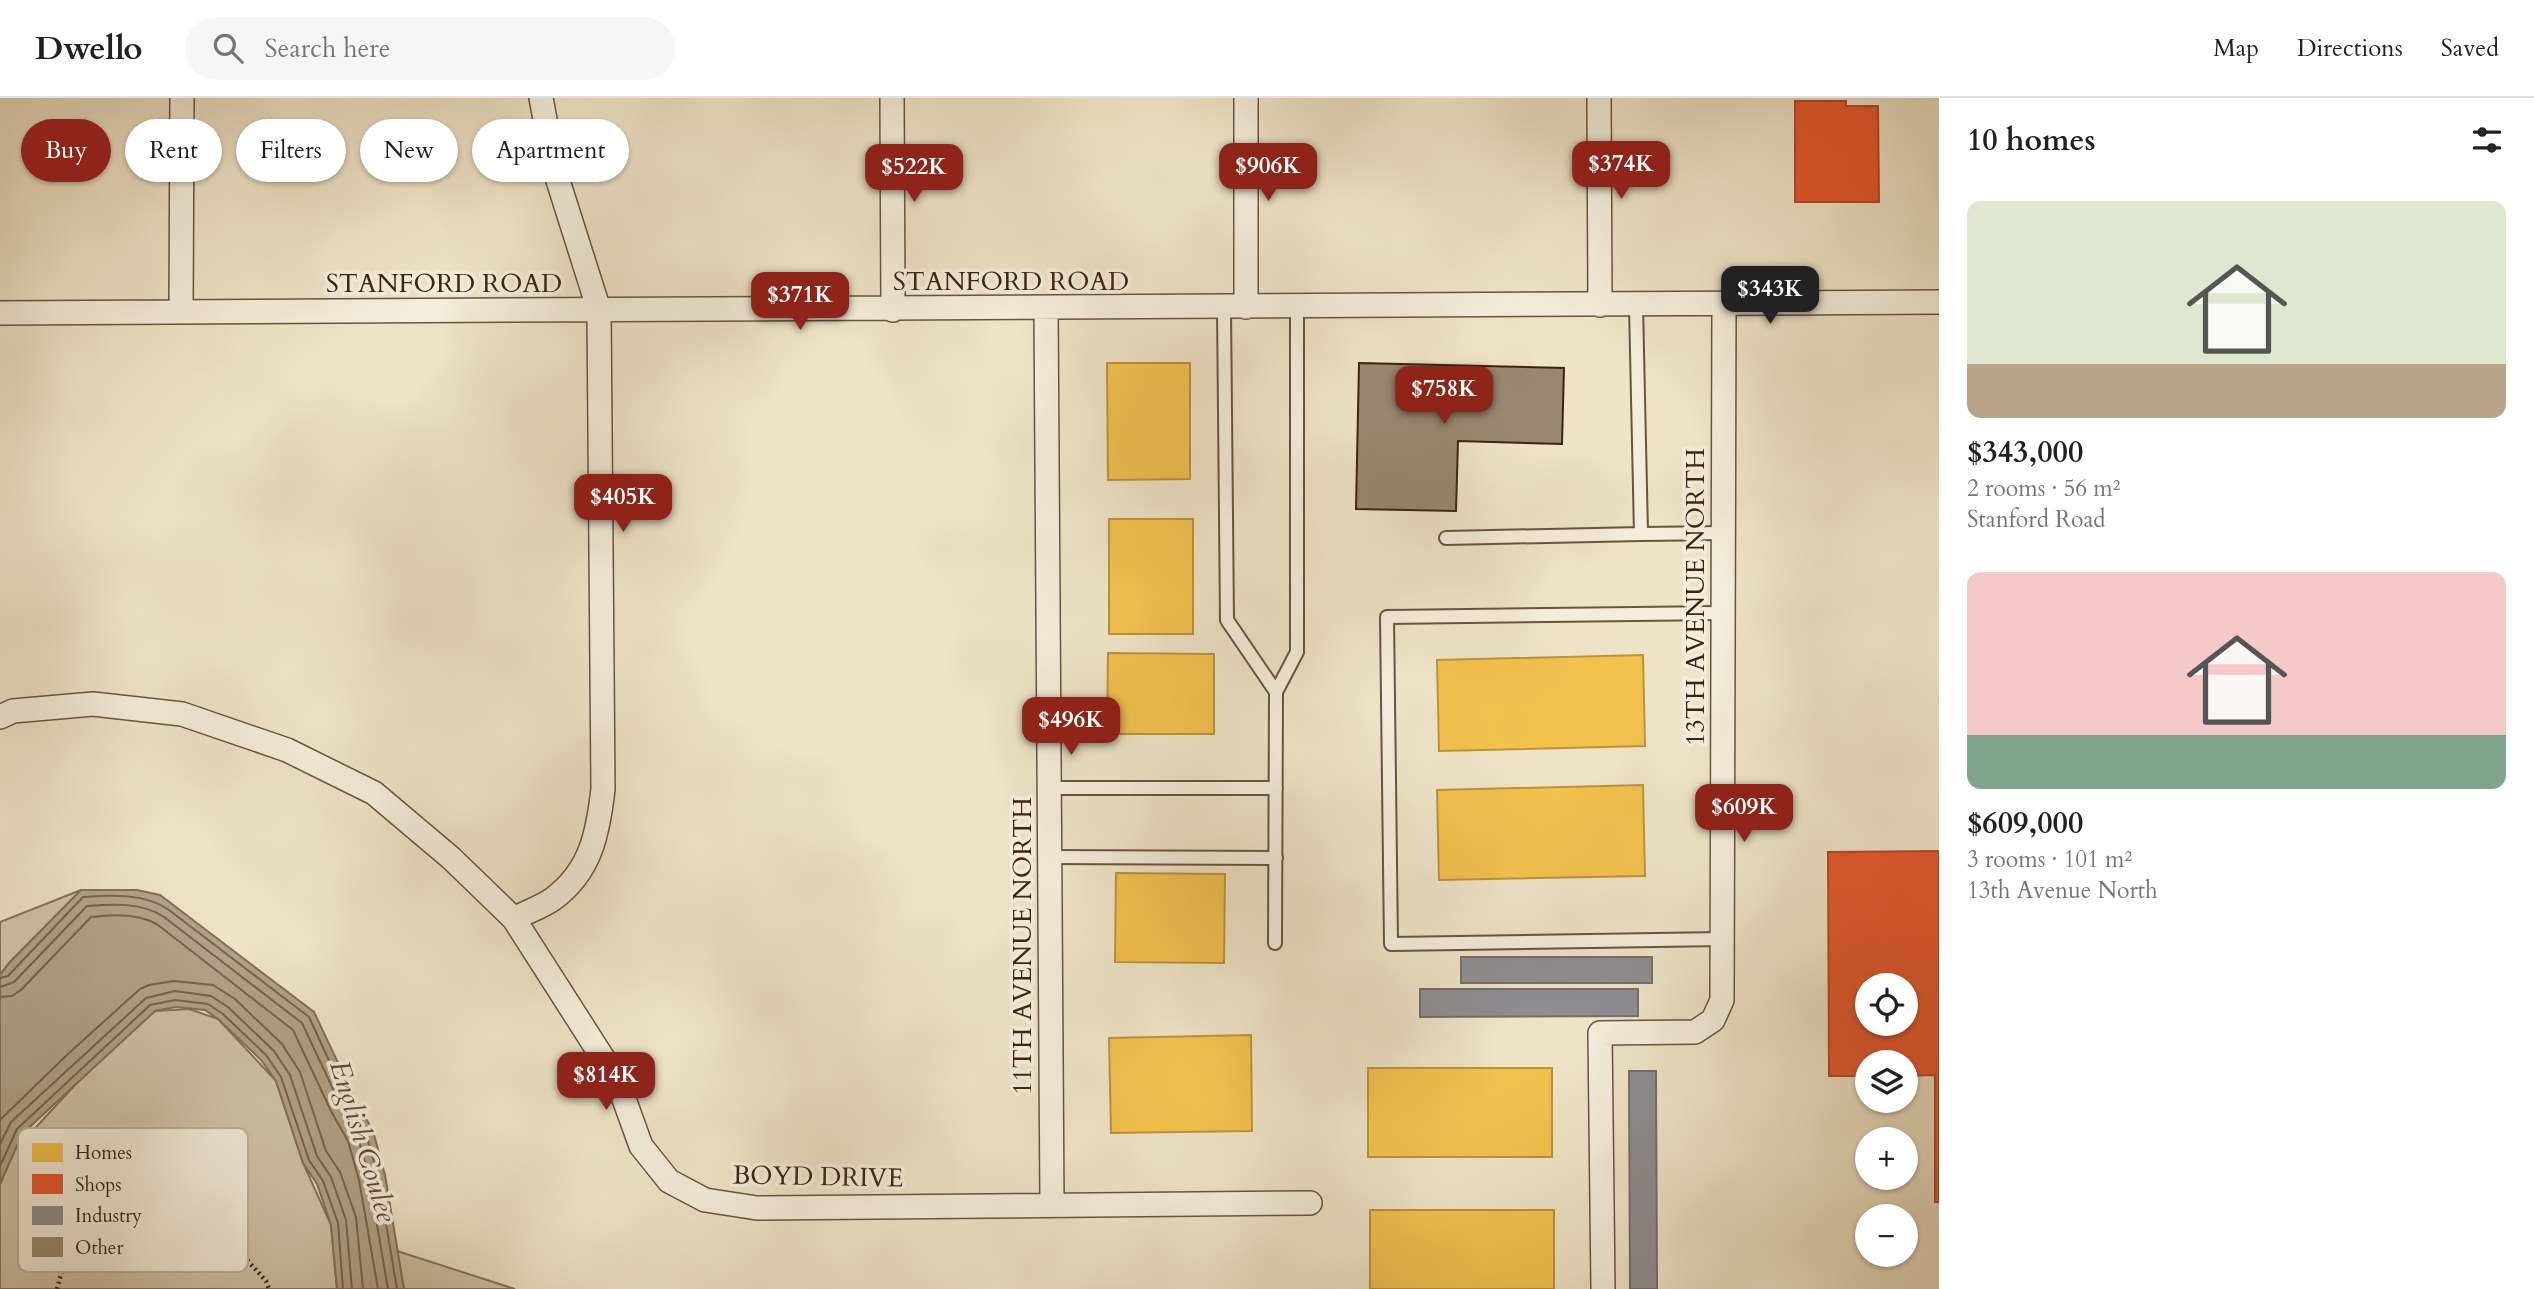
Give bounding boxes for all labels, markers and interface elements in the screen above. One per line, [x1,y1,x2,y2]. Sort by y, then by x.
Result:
search box [185,17,675,80]
text: Dwello [35,26,143,71]
icon: search [209,29,247,67]
text: Search here [265,31,391,66]
text: Map [2213,32,2259,65]
text: Directions [2297,32,2403,65]
text: Saved [2441,32,2499,65]
chip: Buy [21,119,111,182]
chip: Rent [125,119,222,182]
chip: Filters [236,119,346,182]
chip: New [360,119,458,182]
chip: Apartment [472,119,629,182]
text: 10 homes [1967,120,2096,161]
icon: filters [2468,121,2506,159]
pin: $374K [1572,141,1670,201]
pin: $522K [865,144,963,204]
pin: $906K [1219,144,1317,203]
text: $374K [1588,148,1654,179]
text: $906K [1235,150,1301,181]
text: $522K [881,151,947,182]
icon: home [2174,246,2300,372]
street label: STANFORD ROAD [893,264,1129,299]
street label: STANFORD ROAD [326,266,562,301]
pin: $343K [1721,266,1819,326]
pin: $371K [751,272,849,332]
text: $343K [1737,273,1803,304]
text: $371K [767,279,833,310]
pin: $758K [1395,366,1493,426]
text: $758K [1411,373,1477,404]
text: $343,000 [1967,432,2083,473]
street label: 13TH AVENUE NORTH [1678,448,1713,746]
text: 2 rooms · 56 m² [1967,473,2120,504]
pin: $405K [574,474,672,534]
text: $405K [590,481,656,512]
text: Stanford Road [1967,504,2106,535]
icon: home [2174,617,2300,743]
pin: $496K [1022,698,1120,757]
text: $496K [1038,704,1104,735]
pin: $609K [1695,784,1793,844]
text: $609K [1711,791,1777,822]
street label: 11TH AVENUE NORTH [1005,797,1040,1095]
text: $609,000 [1967,803,2083,844]
text: 3 rooms · 101 m² [1967,844,2132,875]
text: 13th Avenue North [1967,875,2158,906]
map controls [1855,973,1918,1267]
button: locate [1855,973,1918,1036]
button: layers [1855,1050,1918,1113]
pin: $814K [557,1052,655,1112]
water label: English Coulee [320,1056,406,1227]
text: $814K [573,1059,639,1090]
button: + [1855,1127,1918,1190]
legend [18,1128,248,1272]
text: Homes [75,1140,132,1166]
street label: BOYD DRIVE [732,1158,904,1195]
text: Shops [75,1172,122,1198]
text: Industry [75,1203,142,1229]
button: − [1855,1204,1918,1267]
text: Other [75,1235,123,1261]

